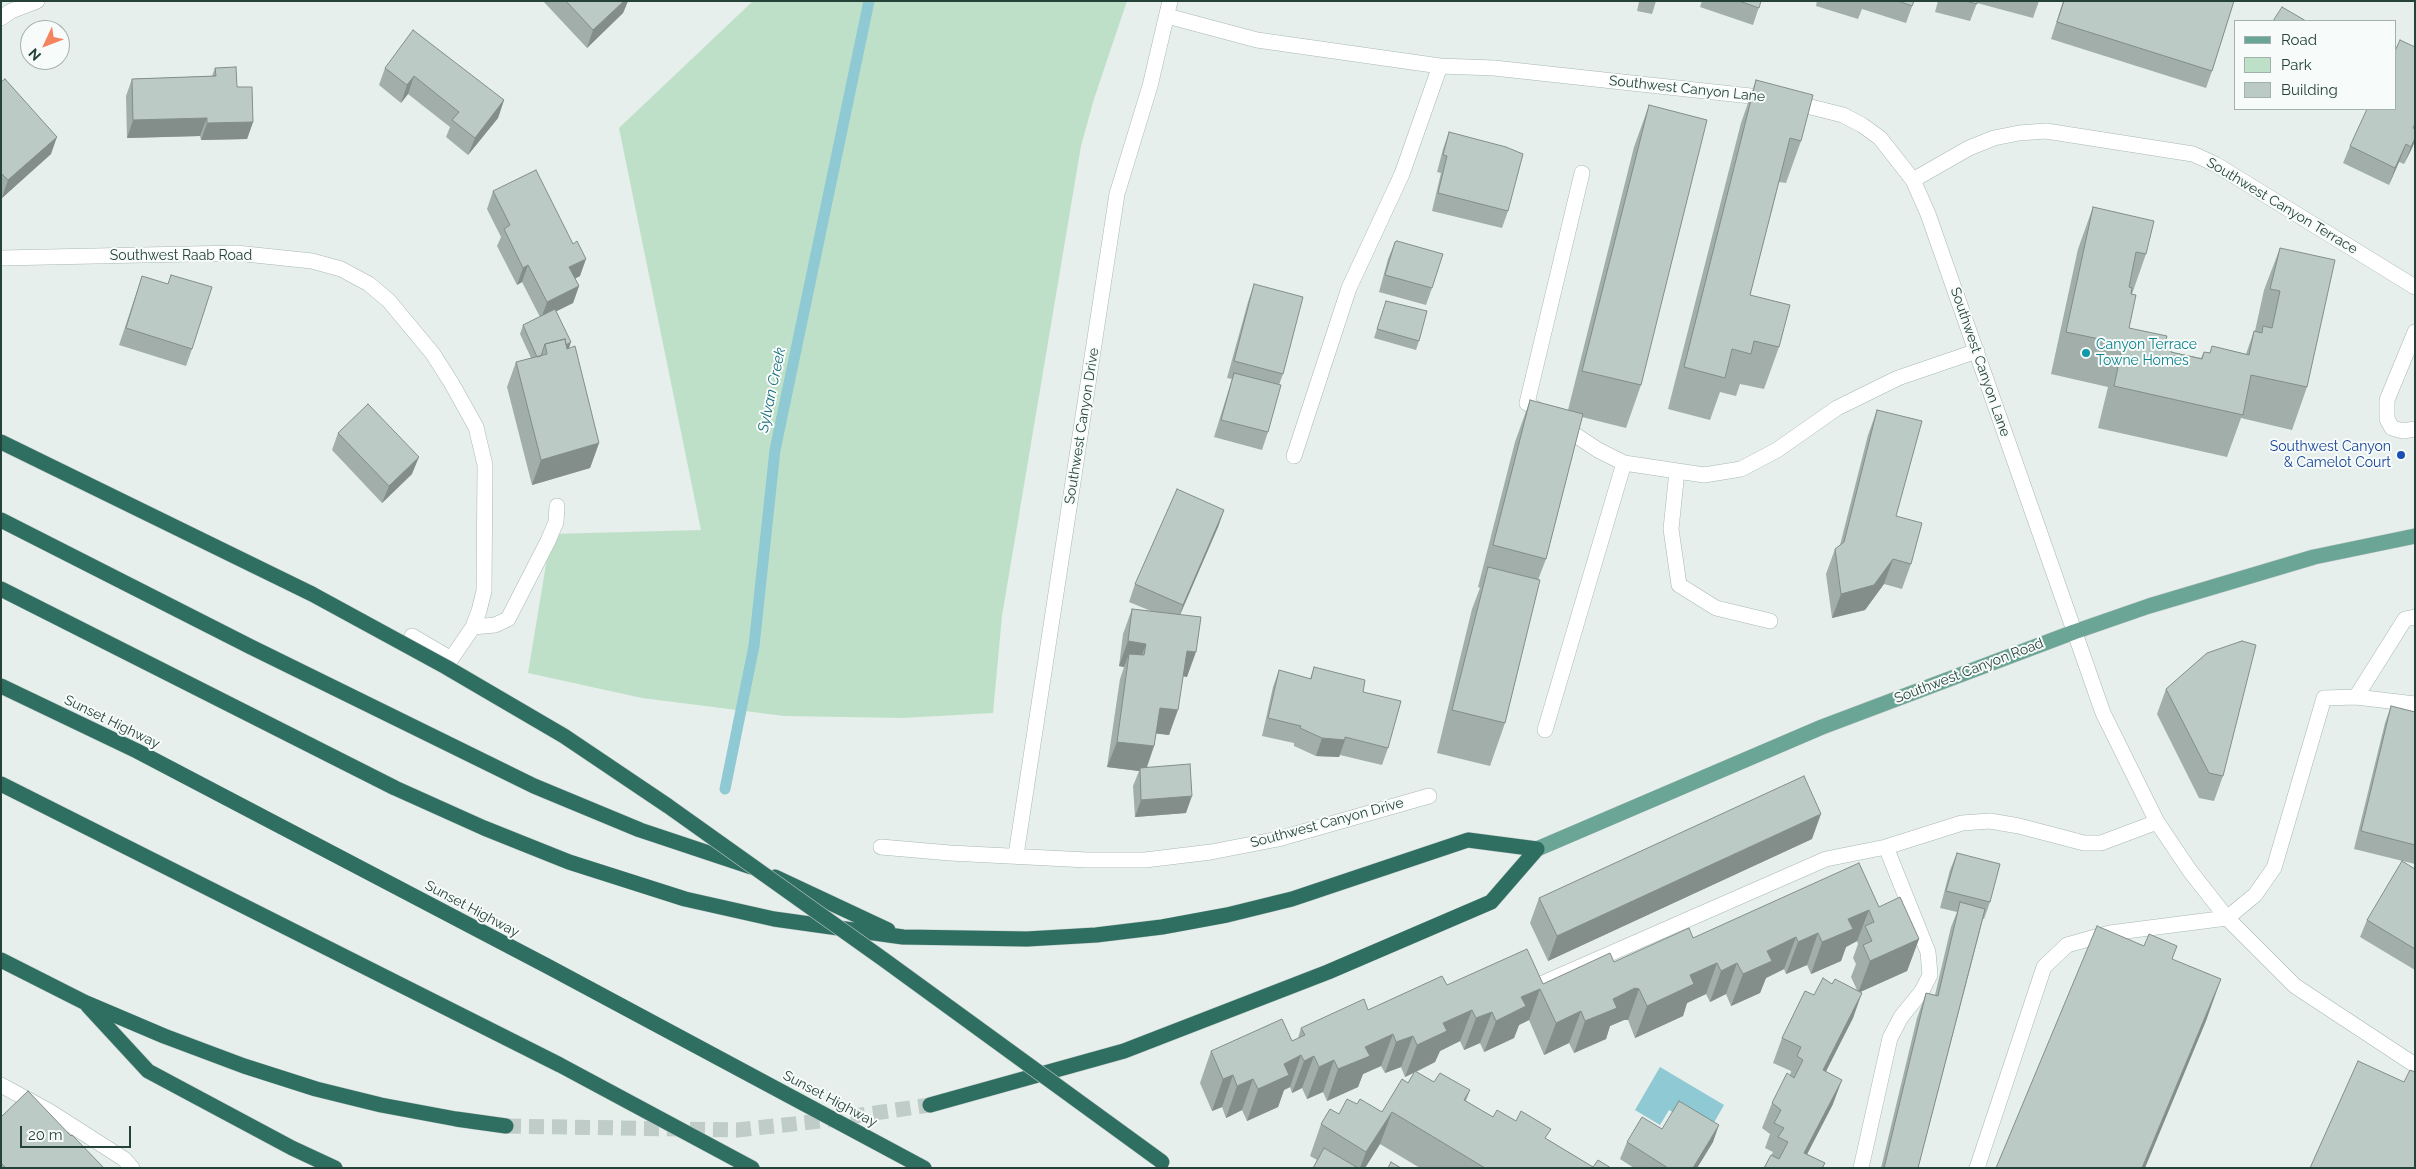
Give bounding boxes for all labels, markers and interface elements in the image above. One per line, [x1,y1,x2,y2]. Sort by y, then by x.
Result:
north arrow [20,20,70,70]
legend [2234,20,2396,110]
text: Road [2281,31,2317,49]
text: N [25,45,44,64]
text: Park [2281,56,2312,74]
street label: Southwest Canyon Lane [1608,72,1766,106]
text: Building [2281,81,2338,99]
street label: Southwest Canyon Terrace [2203,154,2361,258]
street label: Southwest Raab Road [110,248,252,264]
street label: Southwest Canyon Lane [1947,285,2013,439]
place label: Canyon Terrace Towne Homes [2096,337,2197,370]
water label: Sylvan Creek [754,346,790,434]
street label: Southwest Canyon Drive [1061,347,1103,505]
marker: Canyon Terrace Towne Homes [2080,347,2092,359]
place label: Southwest Canyon & Camelot Court [2270,439,2391,472]
marker: Southwest Canyon & Camelot Court [2395,449,2407,461]
street label: Southwest Canyon Road [1892,635,2046,707]
street label: Sunset Highway [61,692,163,752]
street label: Southwest Canyon Drive [1248,794,1406,852]
street label: Sunset Highway [422,877,522,941]
street label: Sunset Highway [780,1067,880,1131]
scale bar [22,1116,134,1148]
text: 20 m [28,1126,63,1144]

